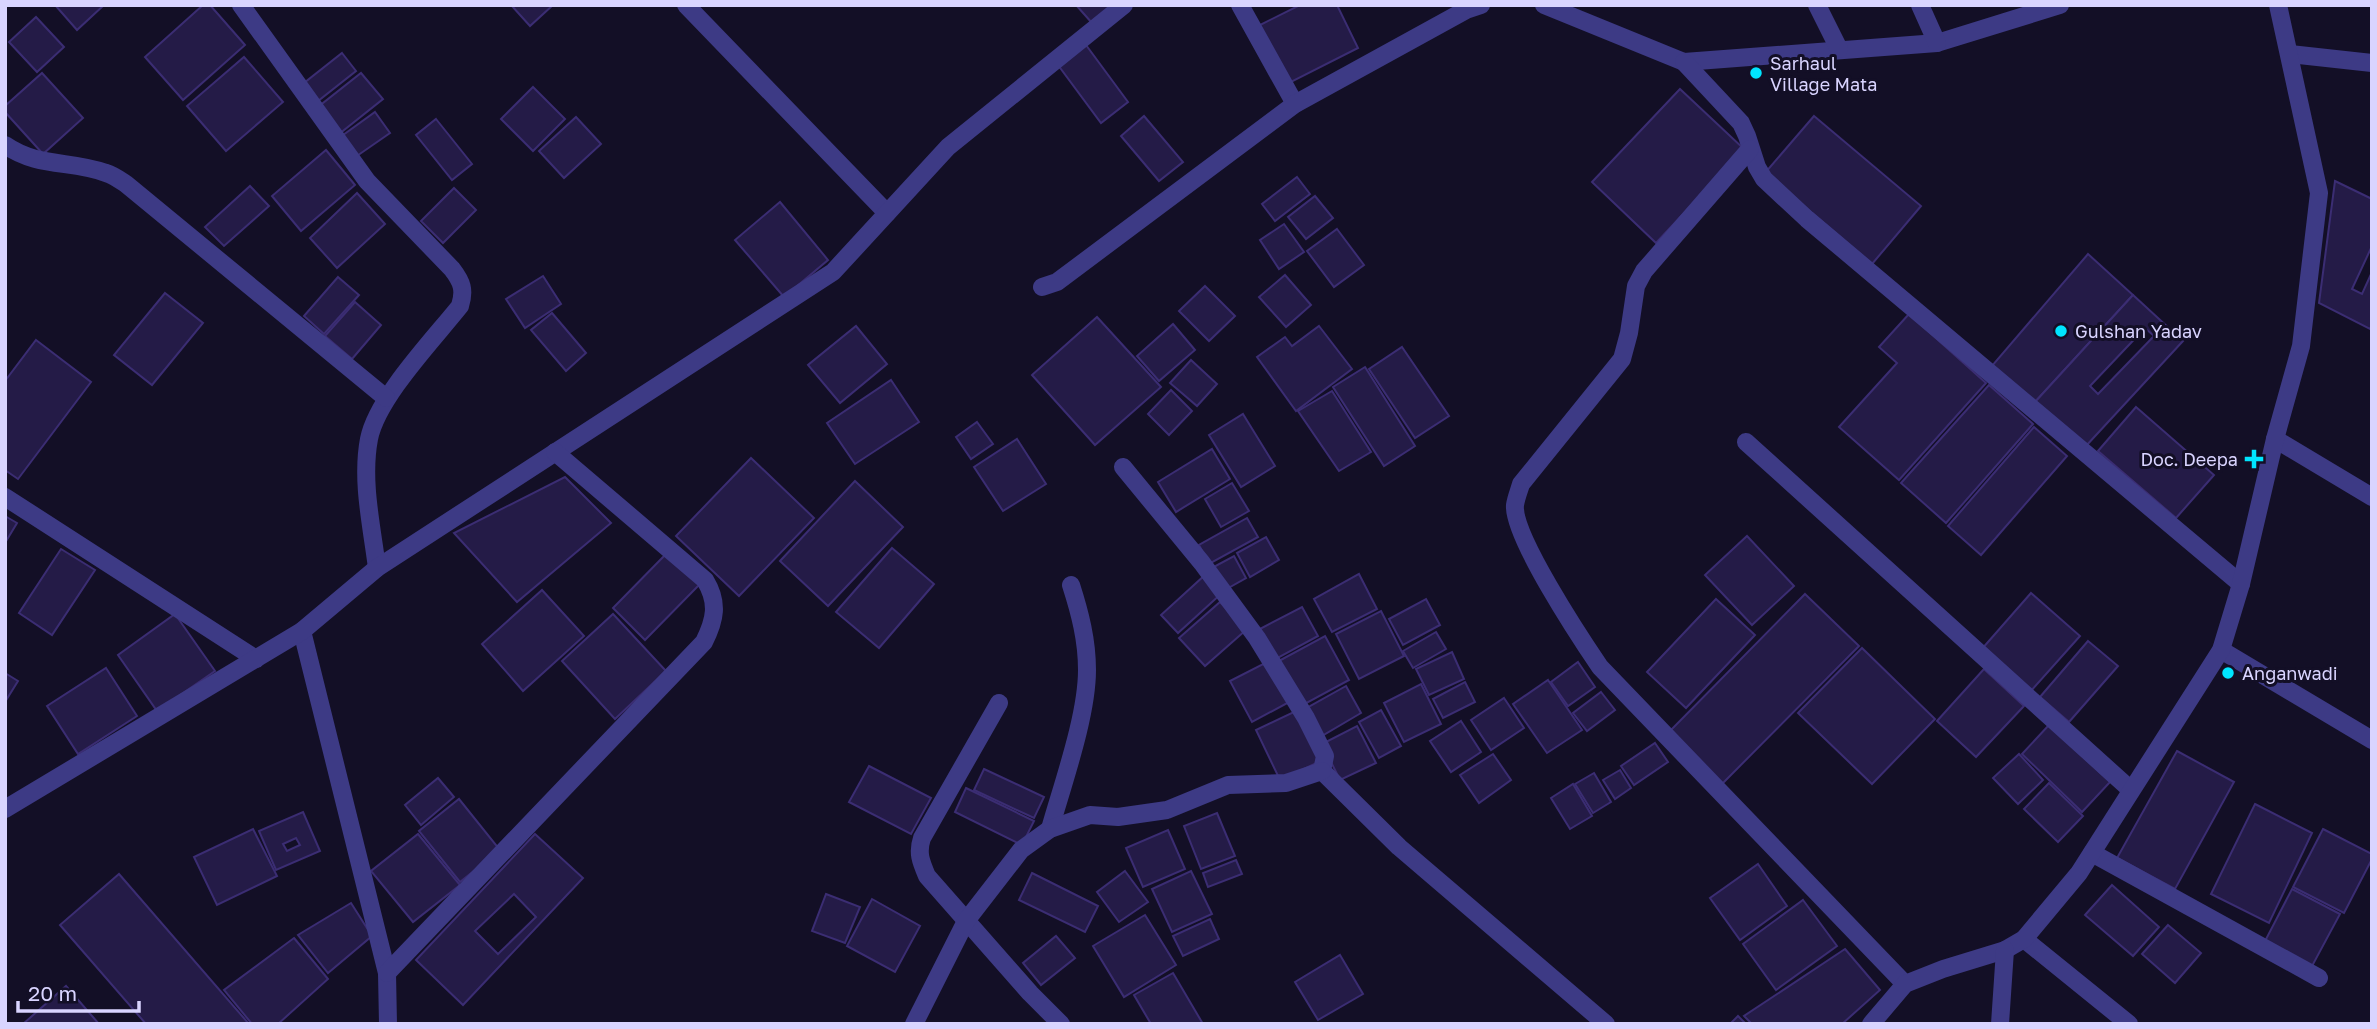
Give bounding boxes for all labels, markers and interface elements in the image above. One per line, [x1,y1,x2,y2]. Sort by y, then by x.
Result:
place label: Sarhaul Village Mata [1770,52,1877,95]
marker: Sarhaul Village Mata [1748,65,1764,81]
place label: Gulshan Yadav [2075,320,2202,342]
marker: Gulshan Yadav [2053,323,2069,339]
place label: Doc. Deepa [2141,448,2238,470]
marker: Doc. Deepa [2244,449,2264,469]
place label: Anganwadi [2242,662,2338,684]
marker: Anganwadi [2220,665,2236,681]
scale bar [18,970,138,1014]
text: 20 m [28,980,77,1006]

